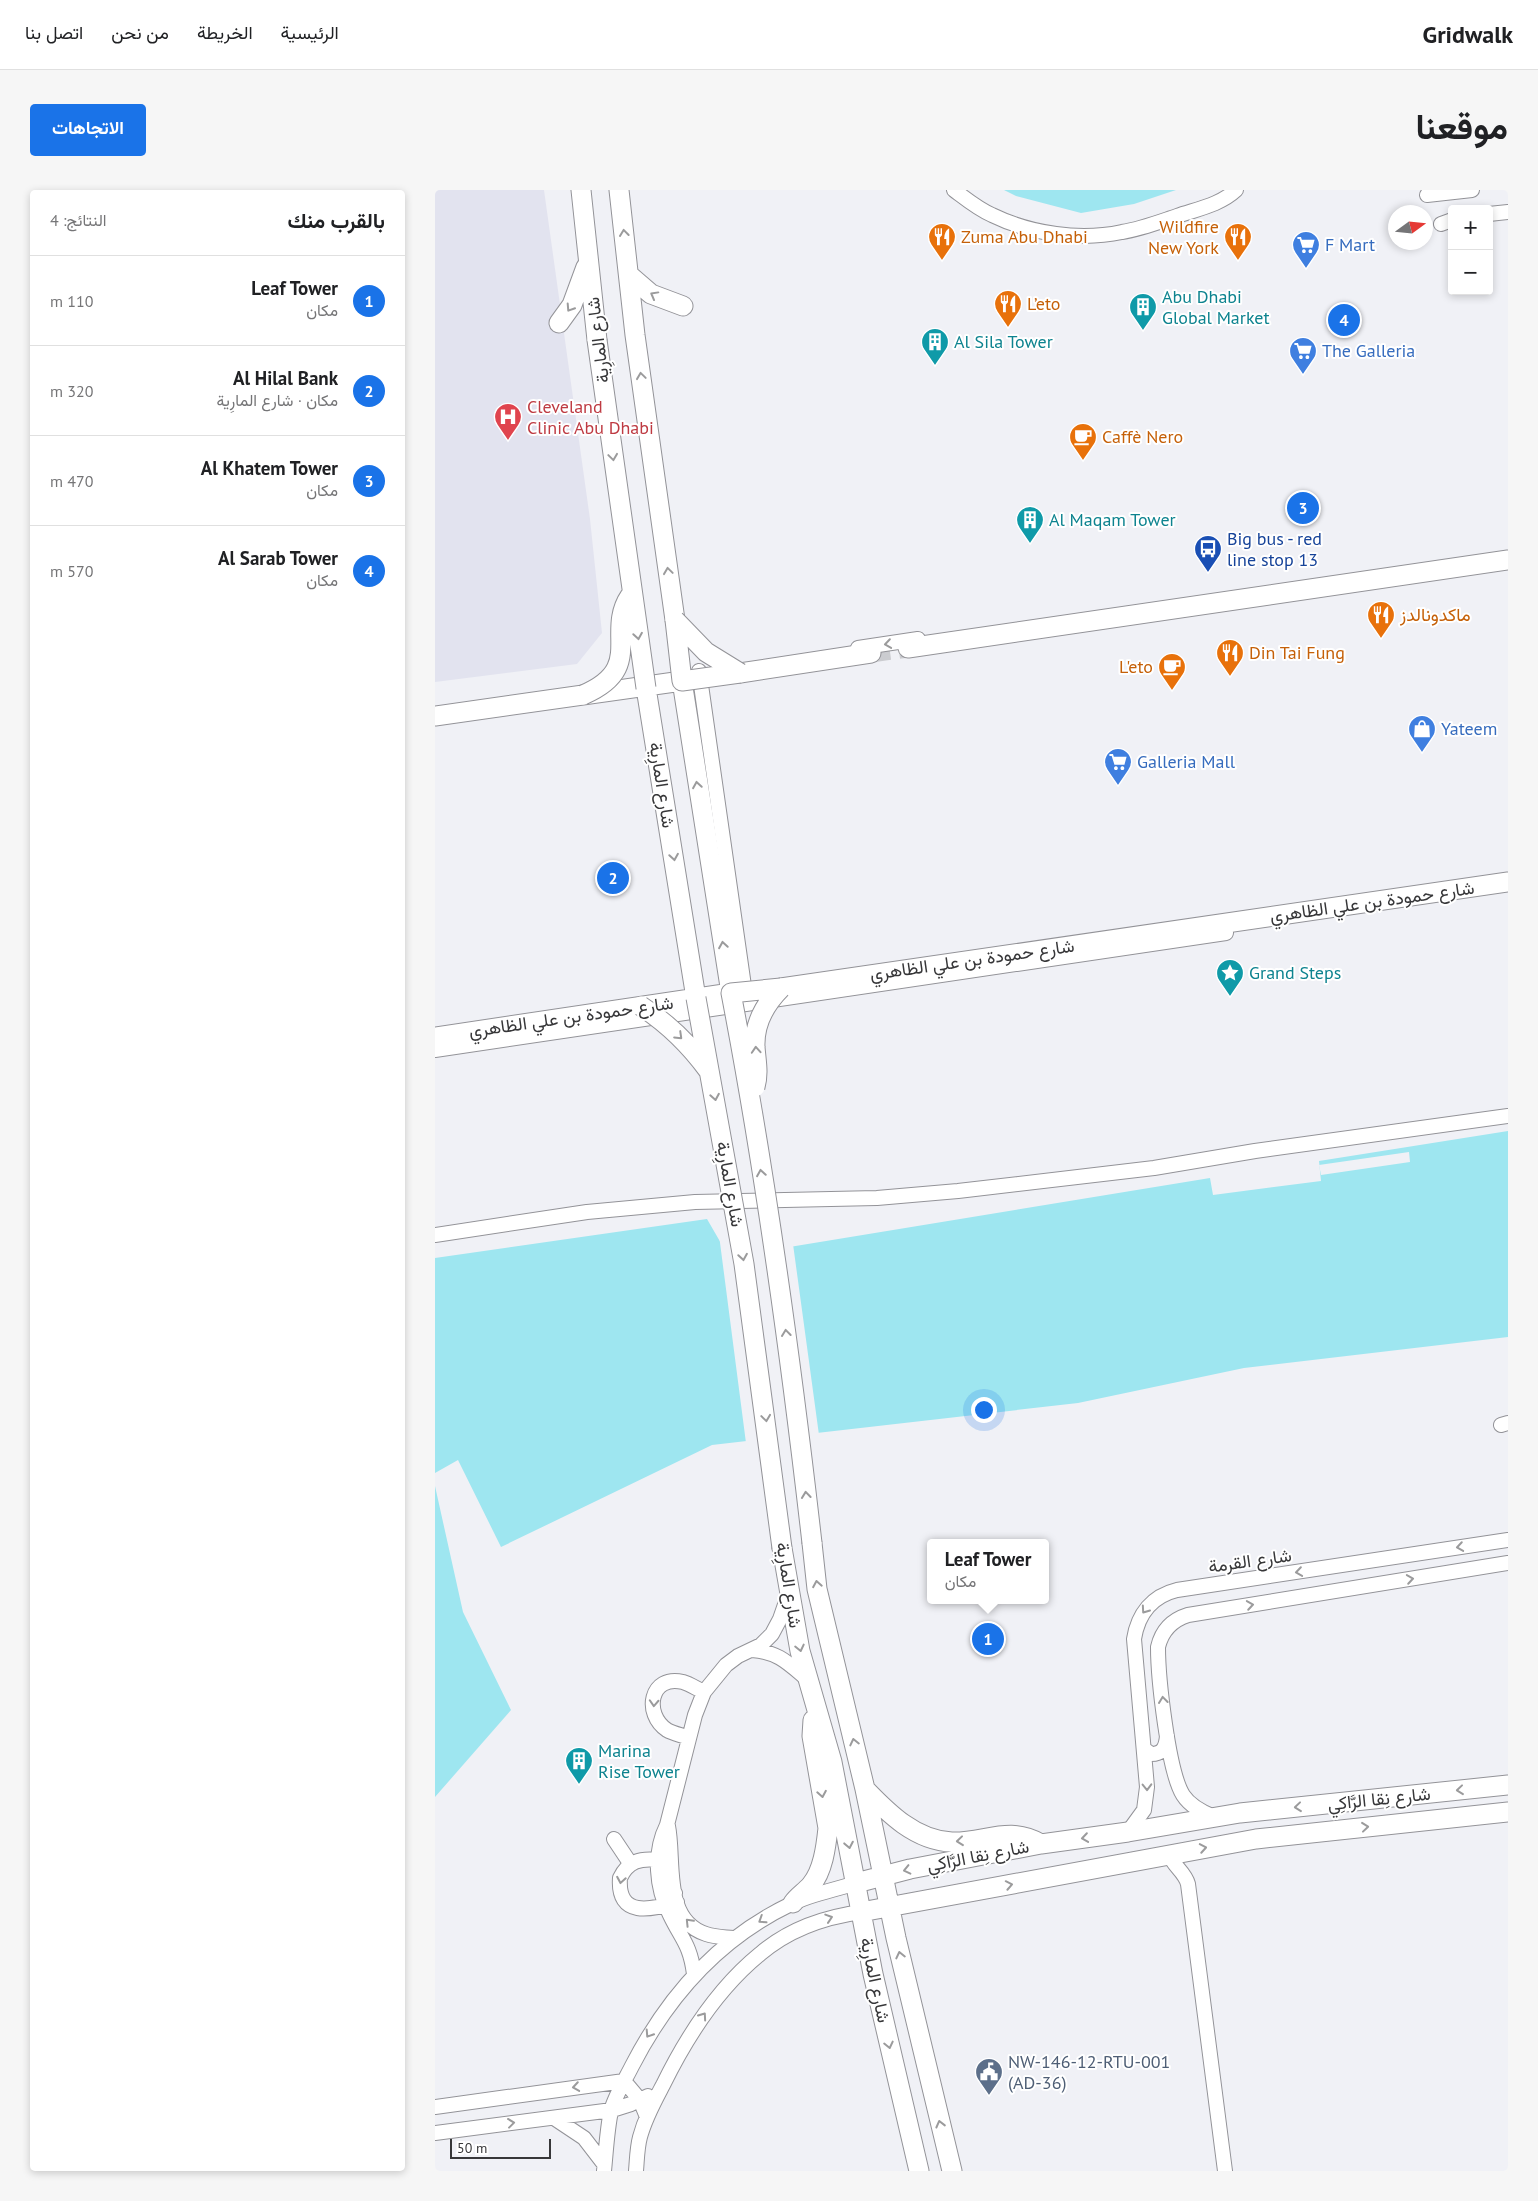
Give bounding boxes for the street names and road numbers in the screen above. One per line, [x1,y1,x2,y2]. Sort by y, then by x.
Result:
street label: شارع المارِية [581,295,617,384]
street label: شارع المارِية [641,740,681,830]
street label: شارع حمودة بن علي الظاهري [1268,876,1476,931]
street label: شارع حمودة بن علي الظاهري [868,934,1076,989]
street label: شارع حمودة بن علي الظاهري [467,991,675,1046]
street label: شارع المارِية [708,1139,749,1229]
street label: شارع المارِية [768,1540,808,1630]
street label: شارع القرمة [1207,1543,1293,1579]
street label: شارع نِقا الرَّاكِي [1326,1782,1432,1819]
street label: شارع نِقا الرَّاكِي [925,1834,1032,1881]
street label: شارع المارِية [852,1935,896,2025]

